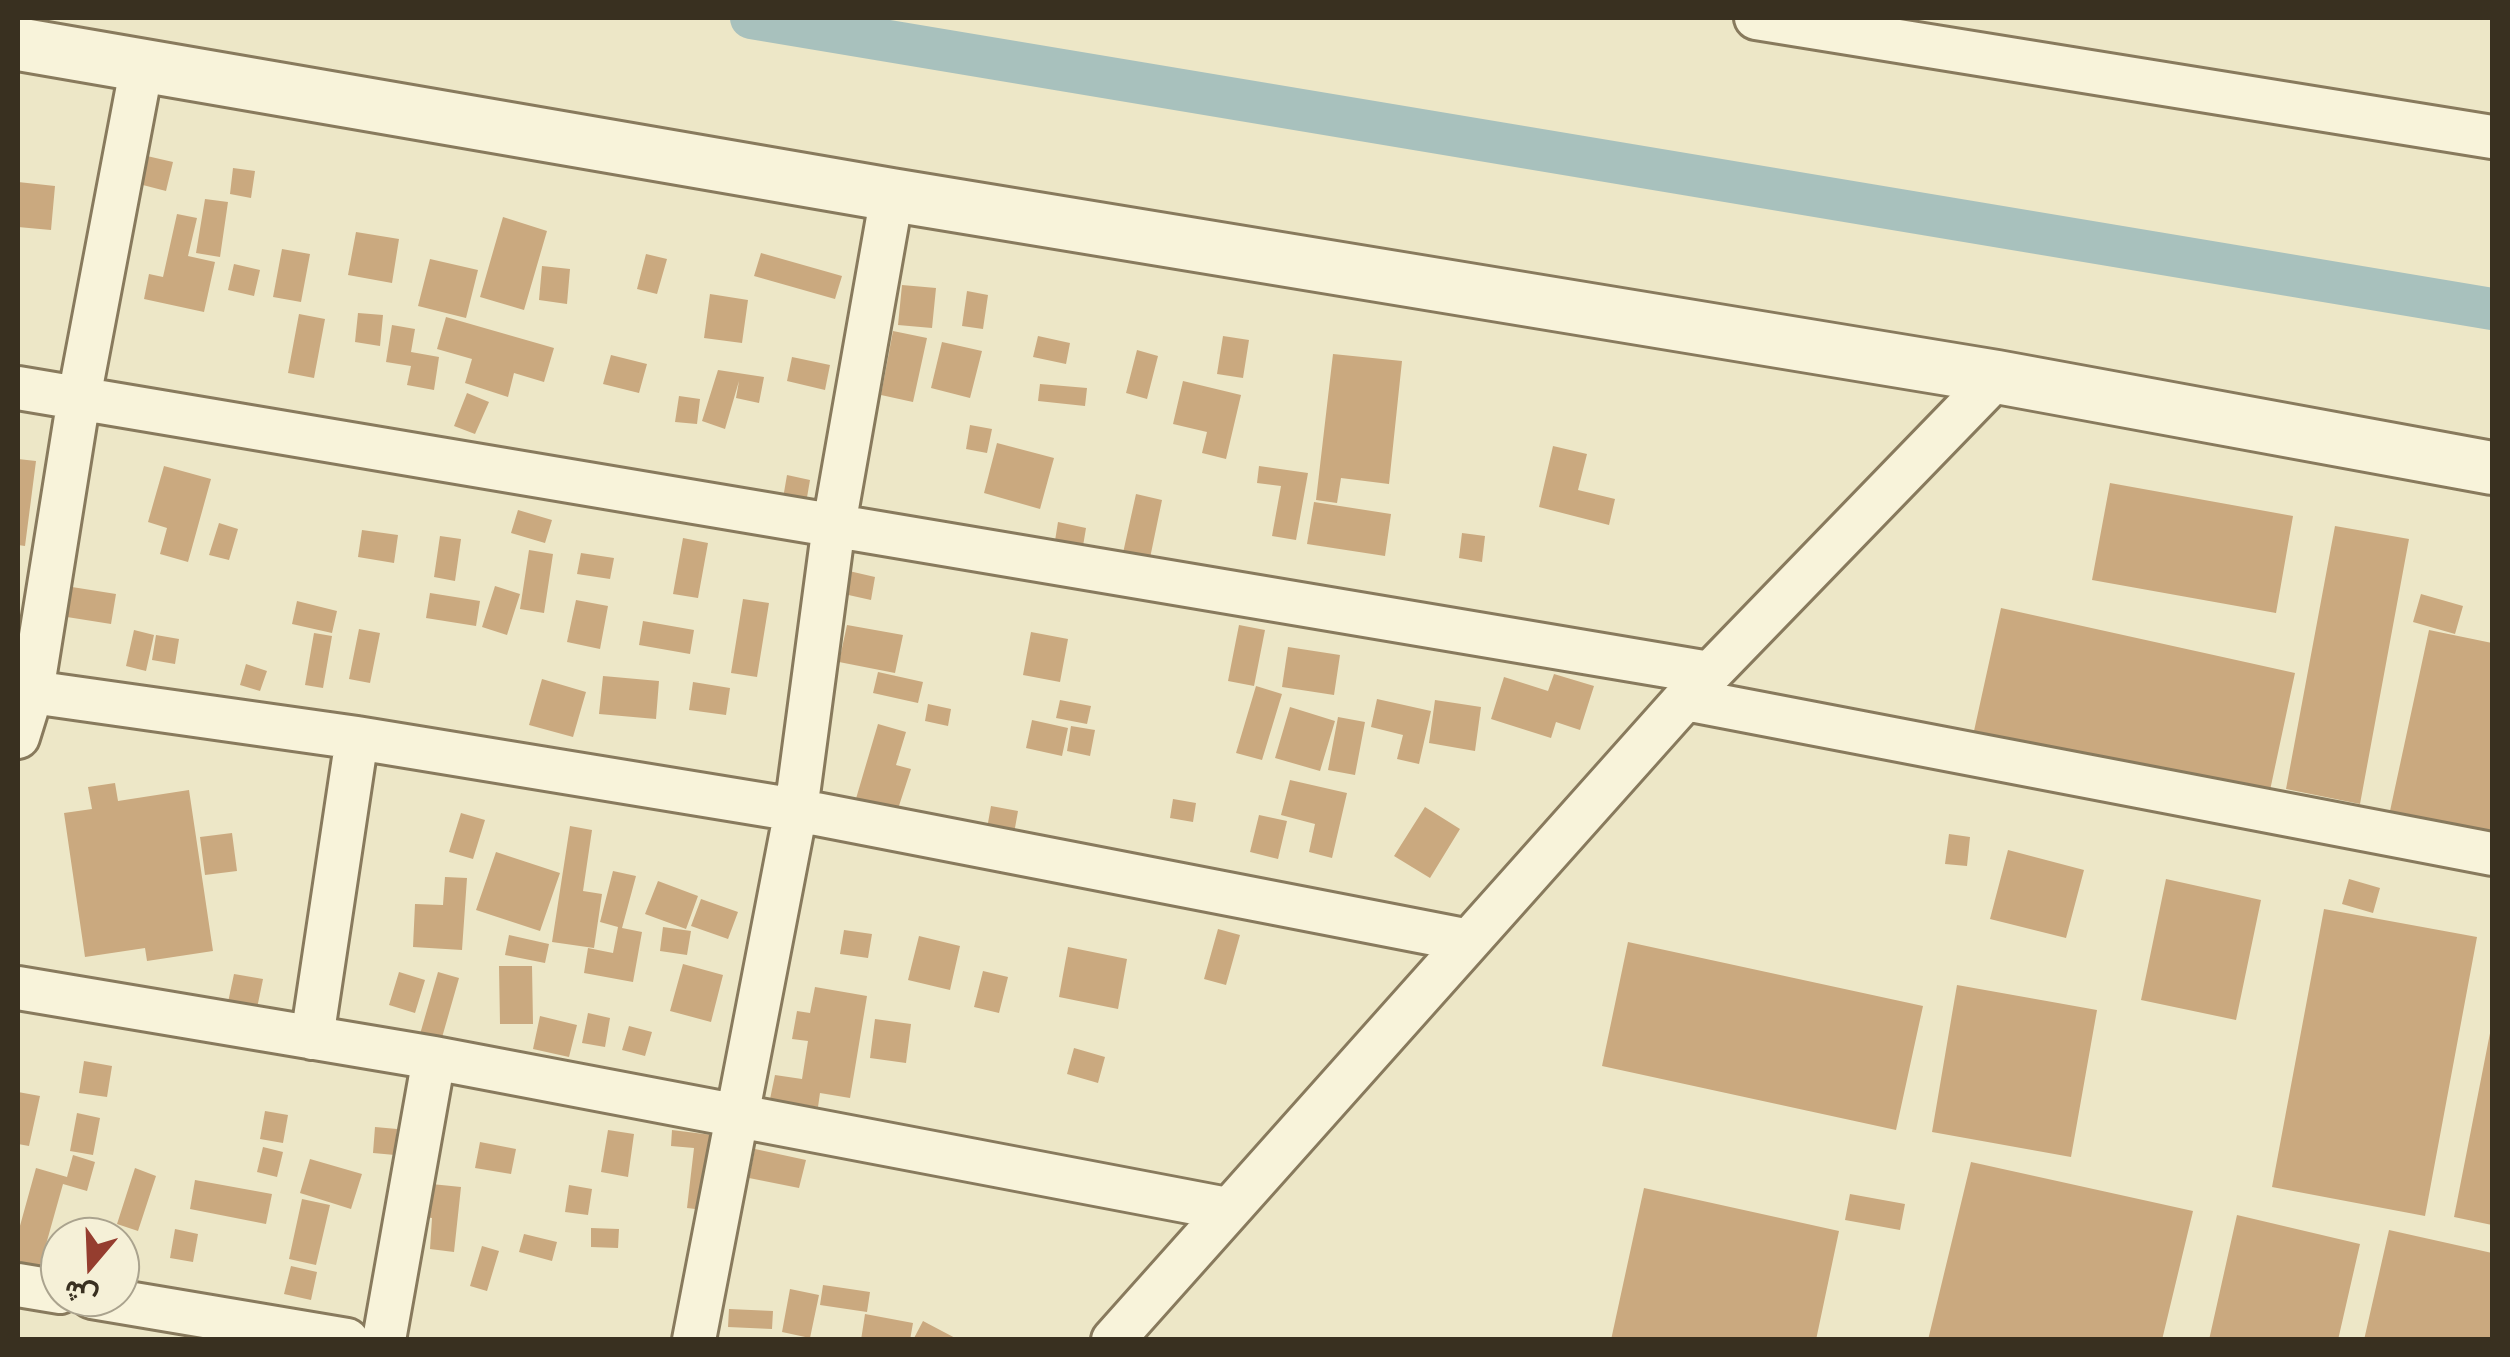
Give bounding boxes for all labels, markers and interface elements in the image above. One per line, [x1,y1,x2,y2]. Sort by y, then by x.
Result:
north arrow [40,1217,140,1317]
text: ش [59,1273,102,1315]

